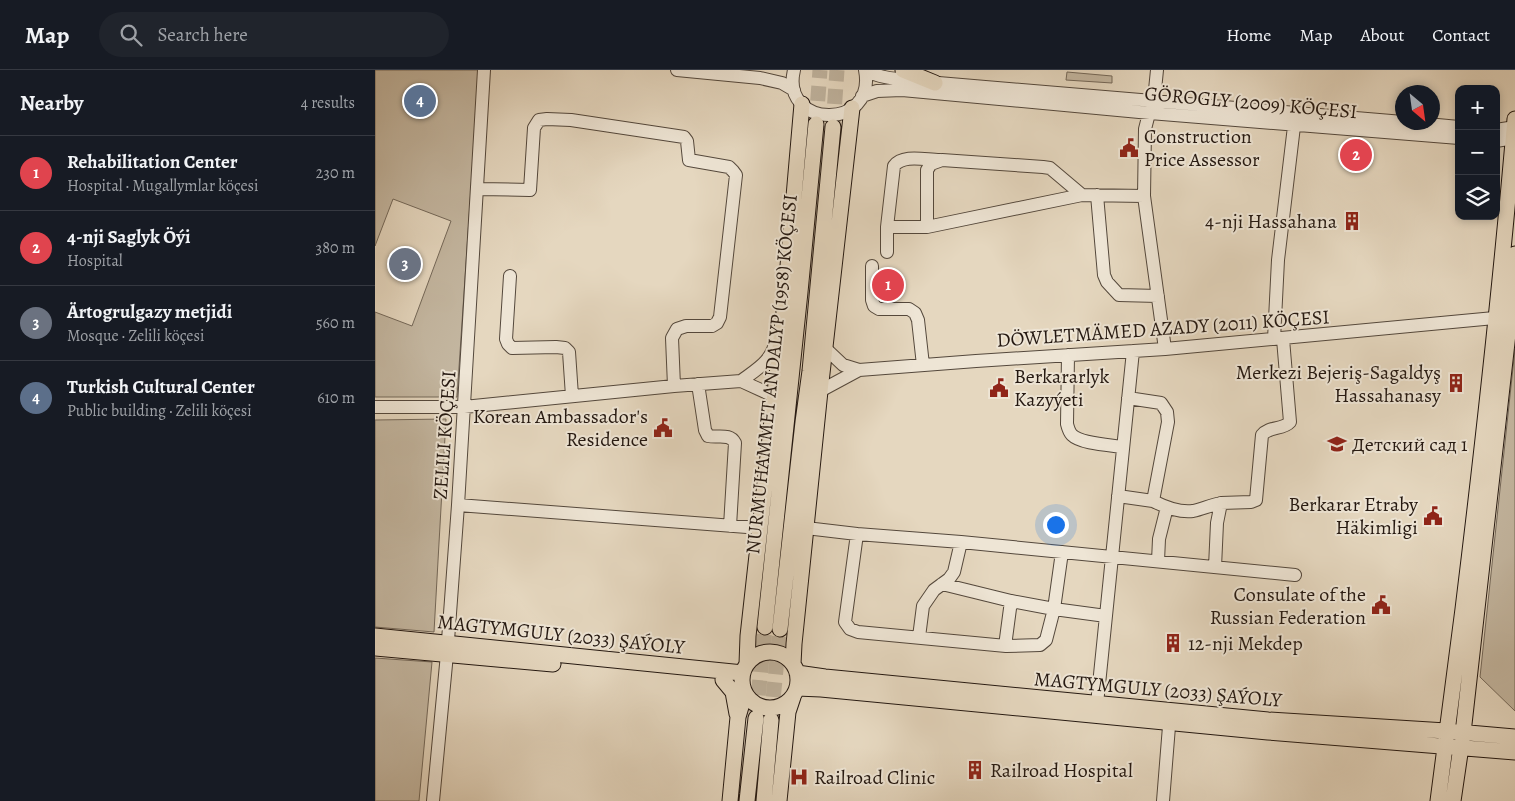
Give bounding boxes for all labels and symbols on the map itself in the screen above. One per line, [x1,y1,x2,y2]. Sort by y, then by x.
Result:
street label: GÖROGLY (2009) KÖÇESI [1143,80,1358,125]
pin: 4 [404,82,436,120]
north arrow [1395,85,1440,130]
place label: Construction Price Assessor [1144,123,1260,173]
pin: 2 [1340,136,1372,174]
public building icon: Construction Price Assessor [1118,137,1140,159]
street label: NURMUHAMMET ANDALYP (1958) KÖÇESI [739,193,804,555]
place label: 4-nji Hassahana [1205,208,1338,235]
building icon: 4-nji Hassahana [1341,210,1363,232]
pin: 3 [389,245,421,283]
pin: 1 [872,266,904,304]
street label: DÖWLETMÄMED AZADY (2011) KÖÇESI [996,303,1331,354]
place label: Merkezi Bejeriş-Sagaldyş Hassahanasy [1236,359,1442,409]
place label: Berkararlyk Kazyýeti [1014,363,1109,413]
street label: ZELILI KÖÇESI [427,370,462,500]
building icon: Merkezi Bejeriş-Sagaldyş Hassahanasy [1445,372,1467,394]
public building icon: Berkararlyk Kazyýeti [988,377,1010,399]
place label: Korean Ambassador's Residence [473,403,648,453]
public building icon: Korean Ambassador's Residence [652,417,674,439]
place label: Детский сад 1 [1352,431,1468,458]
school or university icon: Детский сад 1 [1326,433,1348,455]
place label: Berkarar Etraby Häkimligi [1288,491,1419,541]
public building icon: Berkarar Etraby Häkimligi [1422,505,1444,527]
your location [1043,512,1069,538]
place label: Consulate of the Russian Federation [1210,581,1366,631]
public building icon: Consulate of the Russian Federation [1370,594,1392,616]
street label: MAGTYMGULY (2033) ŞAÝOLY [436,608,687,661]
place label: 12-nji Mekdep [1188,630,1303,657]
building icon: 12-nji Mekdep [1162,632,1184,654]
street label: MAGTYMGULY (2033) ŞAÝOLY [1033,665,1284,714]
place label: Railroad Hospital [990,757,1133,784]
building icon: Railroad Hospital [964,759,986,781]
place label: Railroad Clinic [814,764,935,791]
hospital icon: Railroad Clinic [788,766,810,788]

